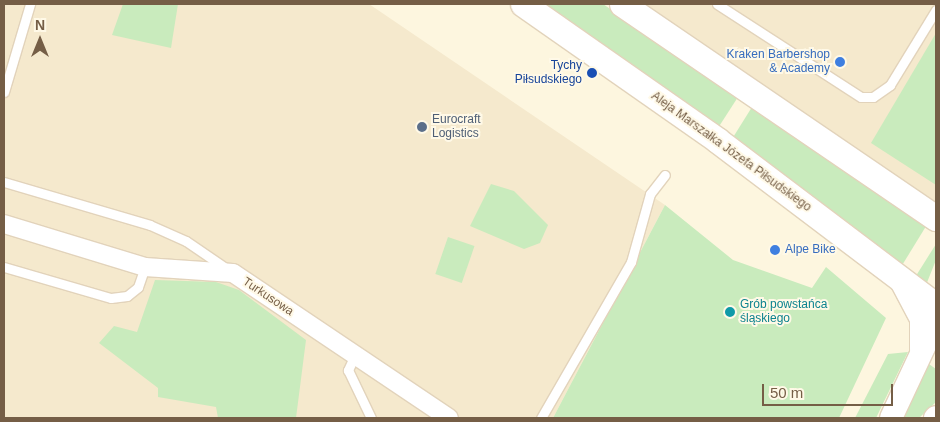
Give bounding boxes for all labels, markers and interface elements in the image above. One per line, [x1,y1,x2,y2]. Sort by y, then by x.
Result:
north arrow [15,15,65,65]
text: N [35,17,45,33]
place label: Kraken Barbershop & Academy [727,48,830,76]
marker: Kraken Barbershop & Academy [834,56,846,68]
place label: Tychy Piłsudskiego [515,59,582,87]
marker: Tychy Piłsudskiego [586,67,598,79]
street label: Aleja Marszałka Józefa Piłsudskiego [648,89,814,215]
place label: Eurocraft Logistics [432,113,481,141]
marker: Eurocraft Logistics [416,121,428,133]
place label: Alpe Bike [785,243,836,257]
marker: Alpe Bike [769,244,781,256]
street label: Turkusowa [240,275,296,319]
place label: Grób powstańca śląskiego [740,298,827,326]
marker: Grób powstańca śląskiego [724,306,736,318]
scale bar [765,374,896,406]
text: 50 m [770,384,803,401]

